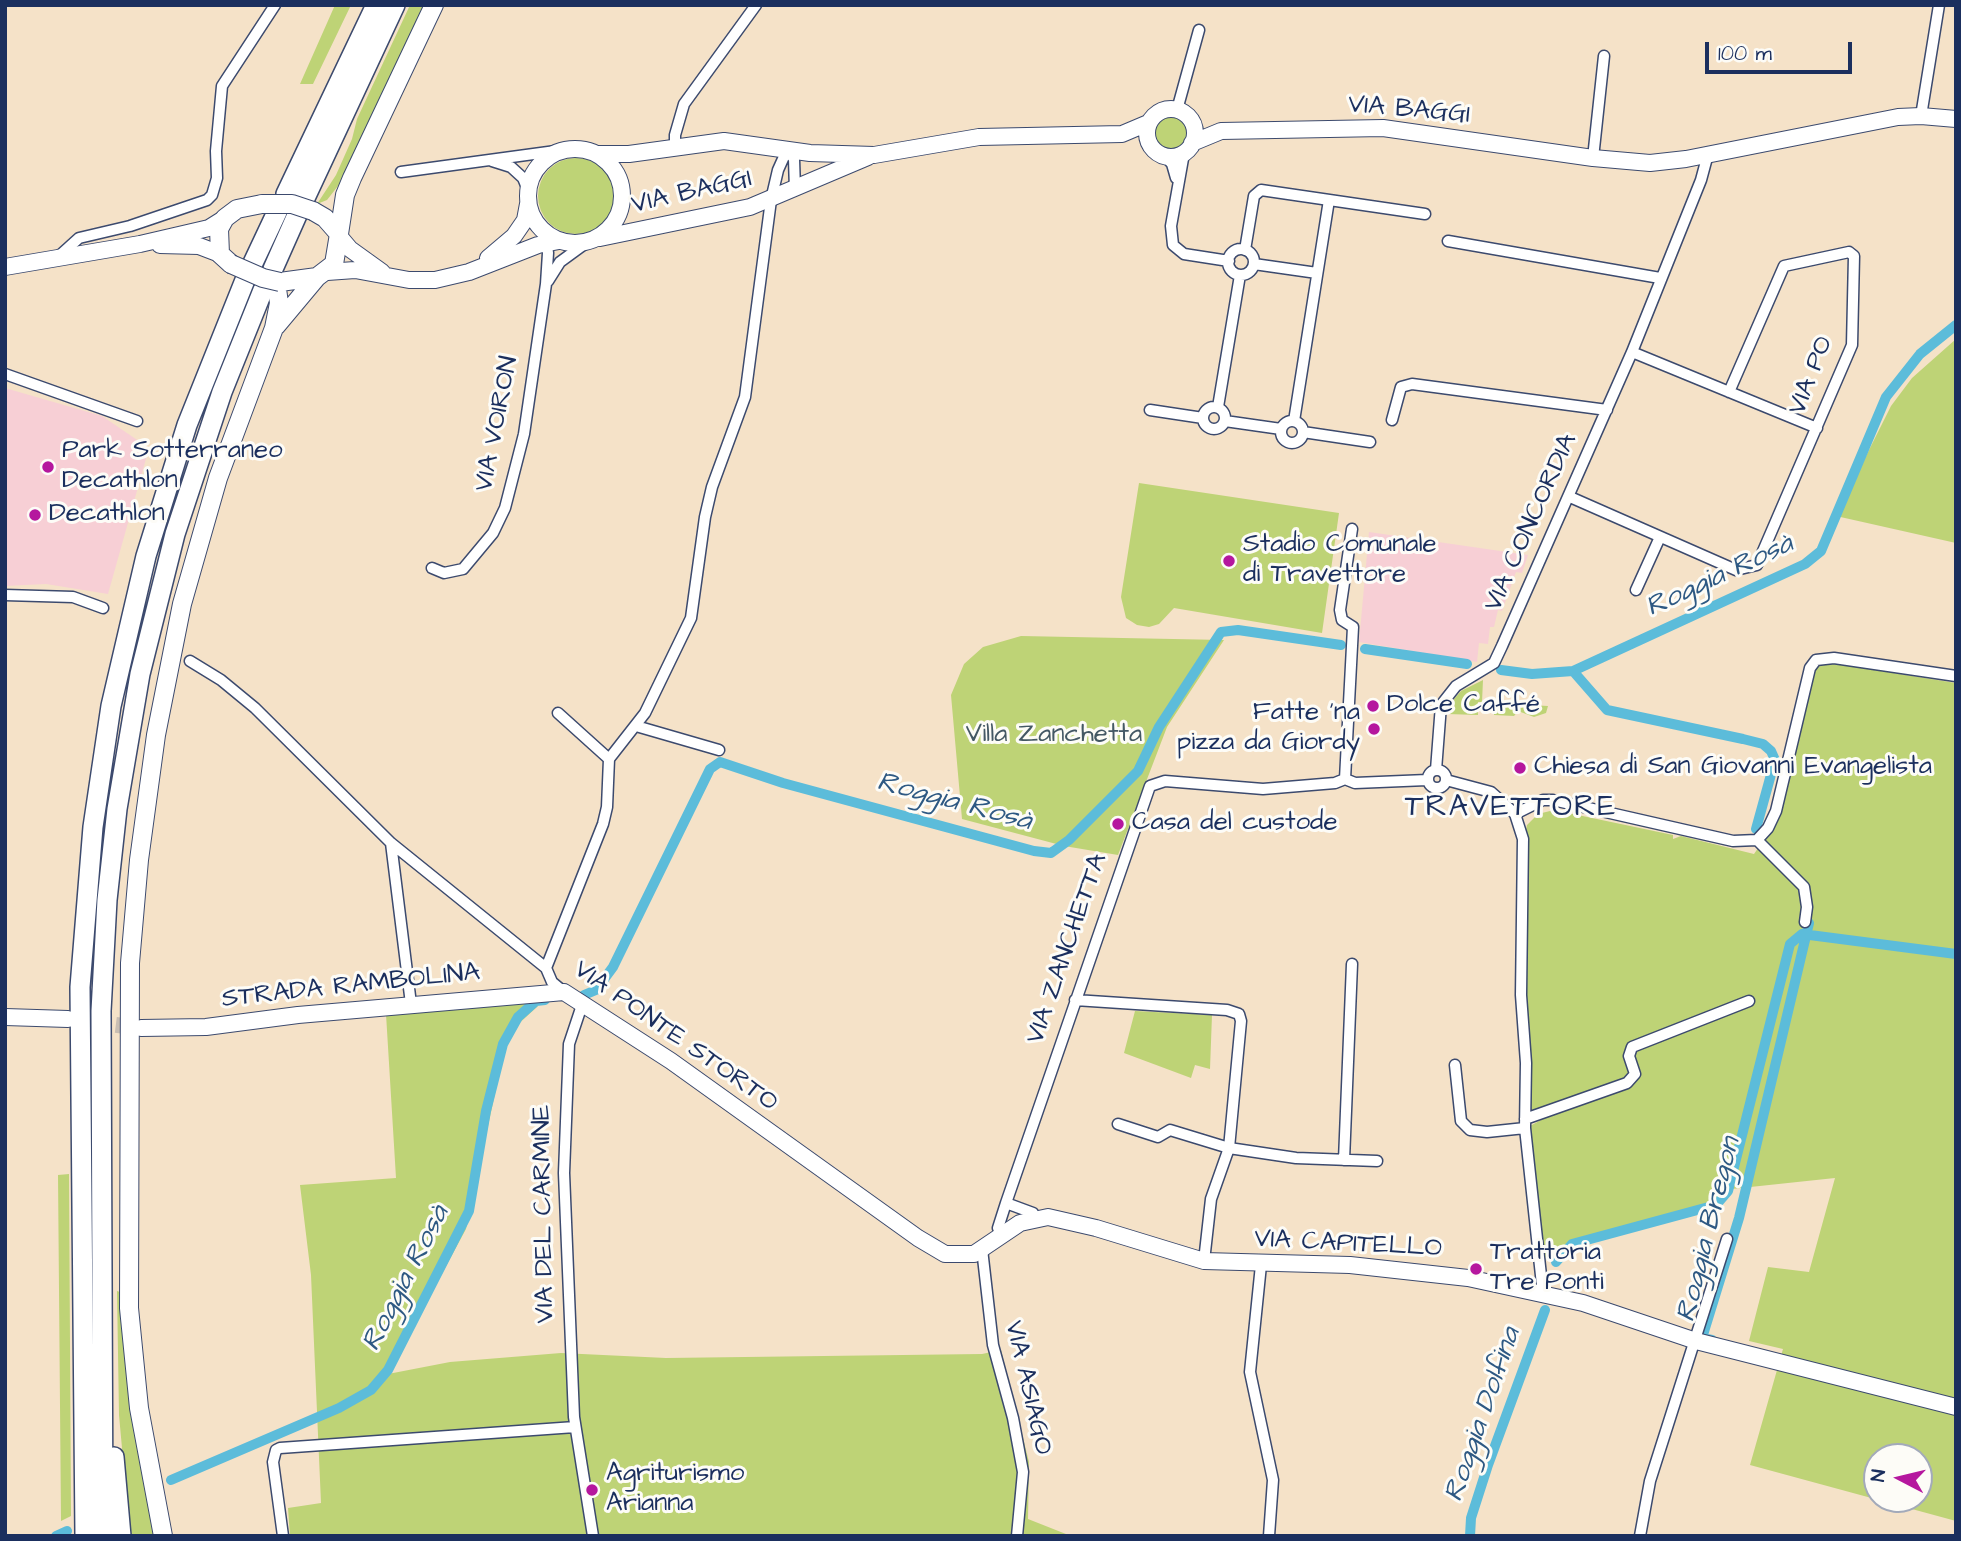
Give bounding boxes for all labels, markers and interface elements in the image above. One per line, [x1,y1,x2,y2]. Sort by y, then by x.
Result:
scale bar [1709,28,1856,72]
text: 100 m [1718,39,1772,68]
street label: VIA BAGGI [1347,90,1471,132]
street label: VIA BAGGI [629,164,755,222]
street label: VIA PO [1783,332,1841,420]
street label: VIA VOIRON [470,354,526,494]
street label: VIA CONCORDIA [1479,429,1585,617]
place label: Park Sotterraneo Decathlon [62,436,283,498]
marker: Park Sotterraneo Decathlon [40,459,56,475]
place label: Decathlon [49,499,165,531]
marker: Decathlon [27,507,43,523]
water label: Roggia Rosà [1641,528,1799,626]
place label: Stadio Comunale di Travettore [1243,530,1437,592]
marker: Stadio Comunale di Travettore [1221,553,1237,569]
place label: Dolce Caffé [1387,690,1540,722]
place label: Fatte 'na pizza da Giordy [1177,698,1360,760]
marker: Dolce Caffé [1365,698,1381,714]
park label: Villa Zanchetta [966,720,1142,752]
marker: Fatte 'na pizza da Giordy [1366,721,1382,737]
place label: Chiesa di San Giovanni Evangelista [1534,752,1932,784]
marker: Chiesa di San Giovanni Evangelista [1512,760,1528,776]
water label: Roggia Rosà [873,766,1035,840]
district label: TRAVETTORE [1406,791,1616,827]
place label: Casa del custode [1132,808,1337,840]
marker: Casa del custode [1110,816,1126,832]
street label: VIA ZANCHETTA [1021,850,1115,1048]
street label: VIA PONTE STORTO [567,955,783,1119]
street label: STRADA RAMBOLINA [220,958,482,1016]
street label: VIA DEL CARMINE [527,1104,563,1324]
water label: Roggia Bregon [1671,1134,1749,1326]
water label: Roggia Rosà [356,1201,458,1357]
street label: VIA CAPITELLO [1253,1225,1443,1265]
place label: Trattoria Tre Ponti [1490,1238,1604,1300]
marker: Trattoria Tre Ponti [1468,1261,1484,1277]
street label: VIA ASIAGO [996,1318,1058,1458]
water label: Roggia Dolfina [1439,1324,1529,1506]
north arrow [1863,1443,1933,1513]
place label: Agriturismo Arianna [606,1459,744,1520]
text: N [1865,1468,1893,1483]
marker: Agriturismo Arianna [584,1482,600,1498]

